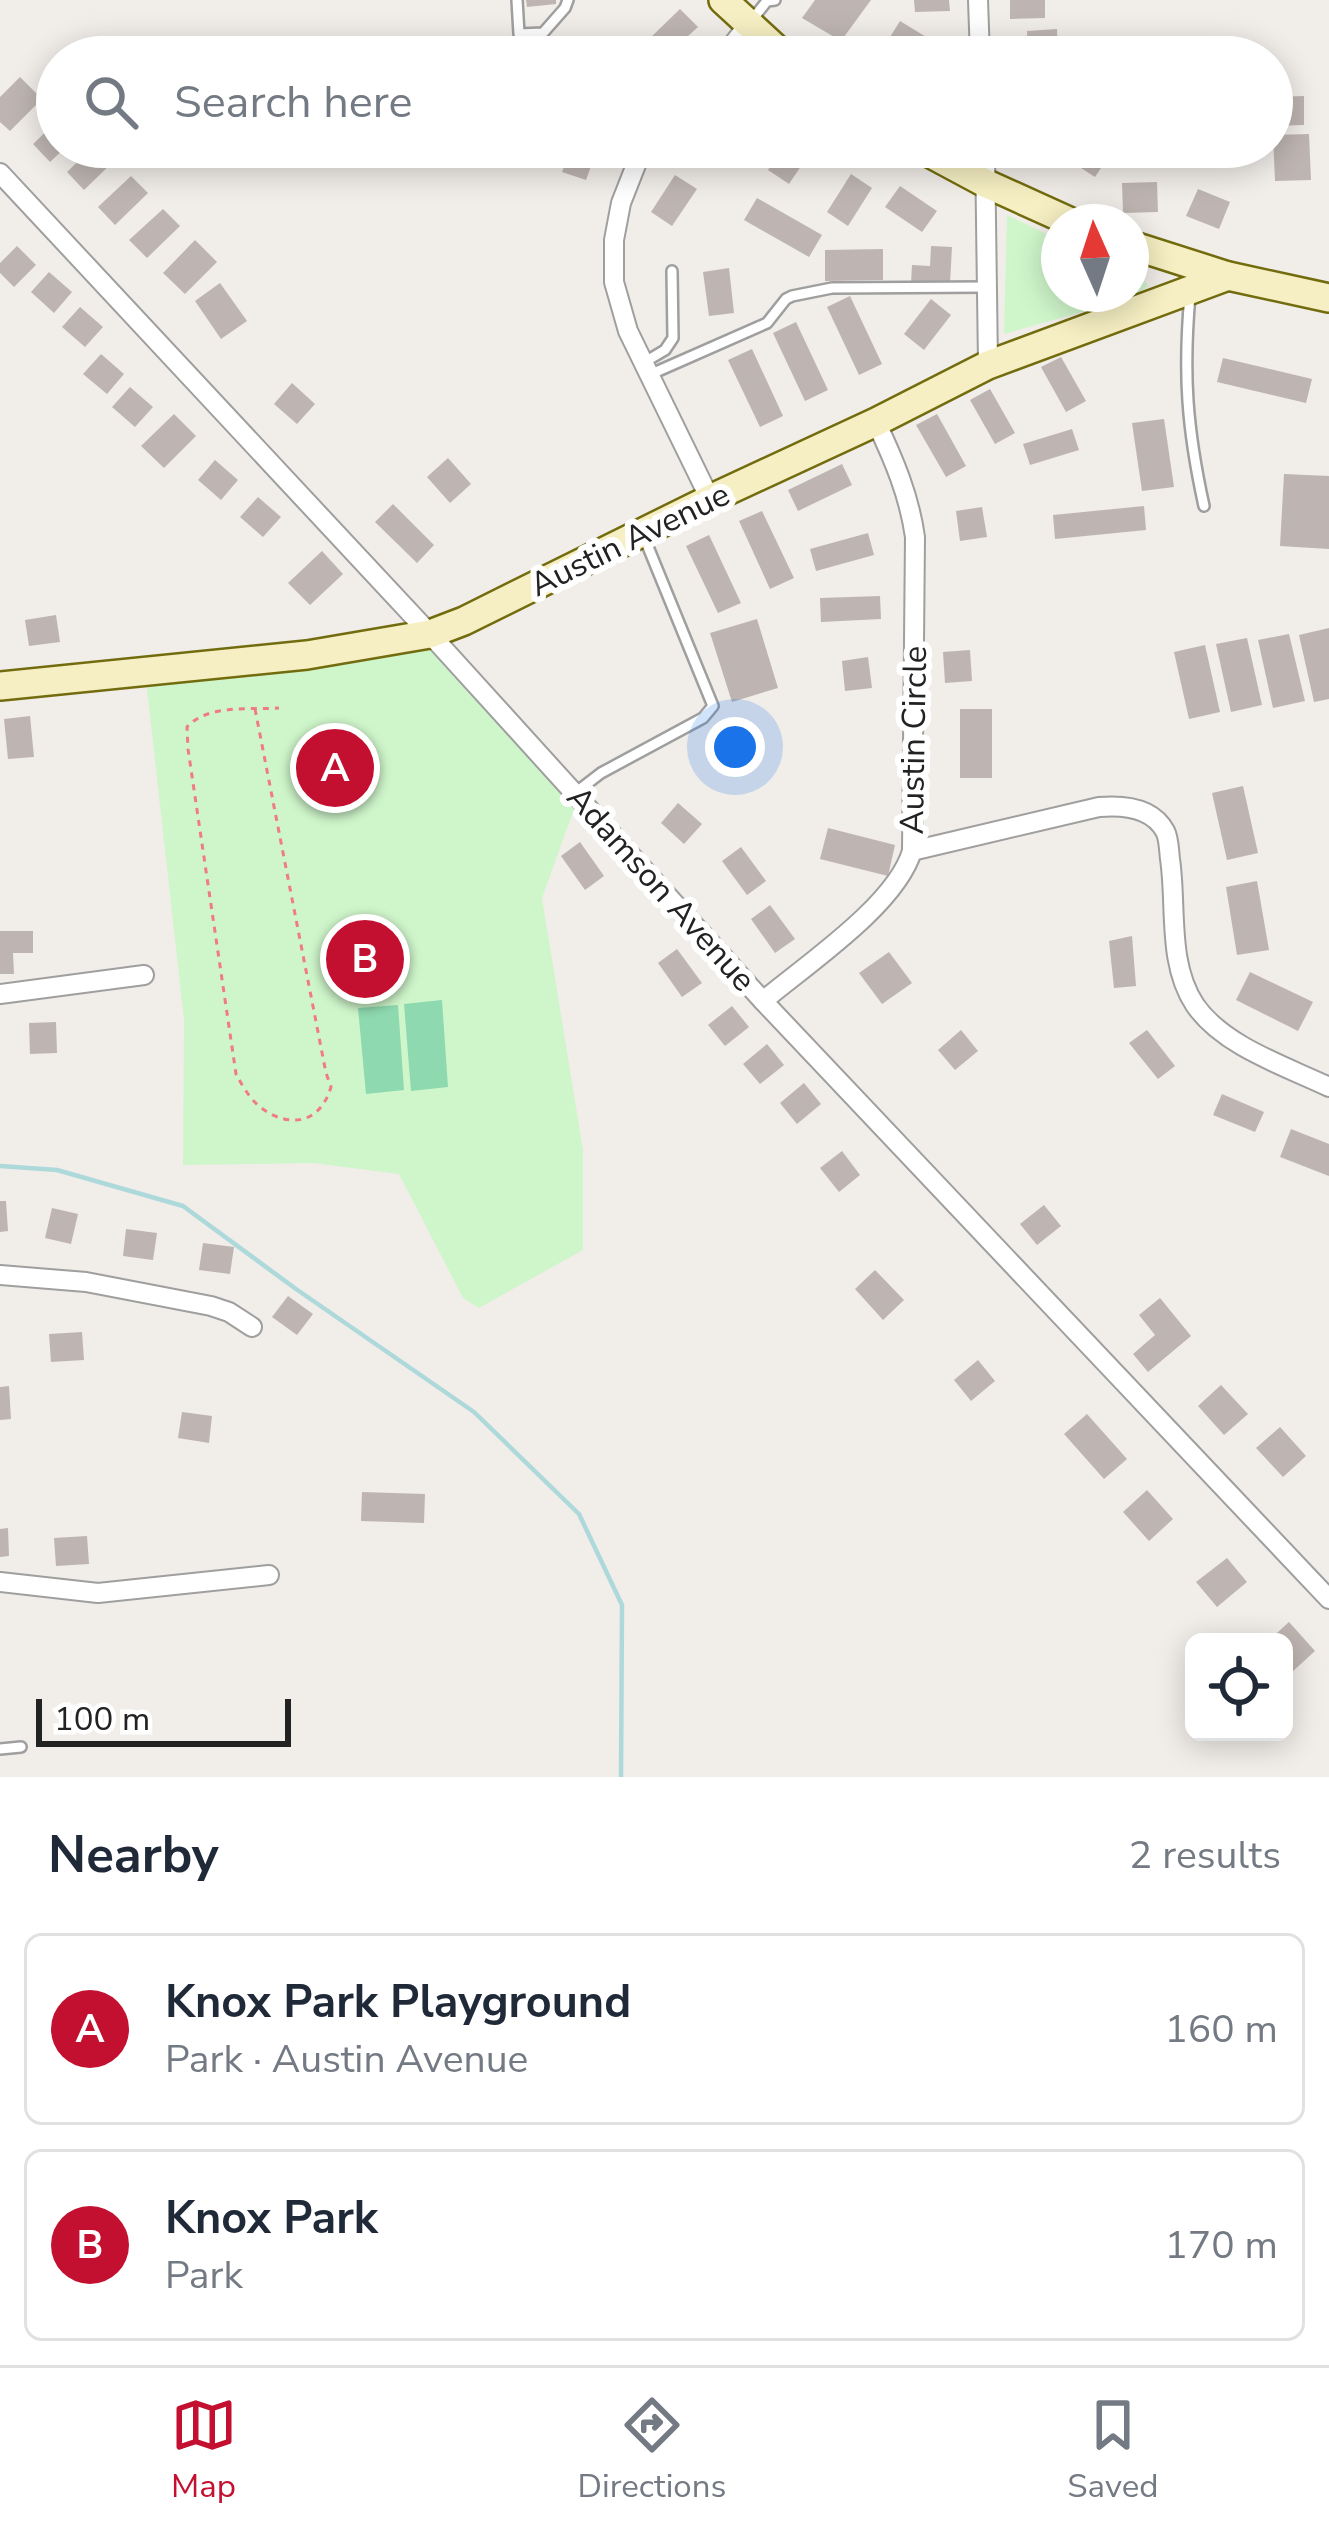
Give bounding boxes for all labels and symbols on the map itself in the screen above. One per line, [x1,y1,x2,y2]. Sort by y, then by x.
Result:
north arrow [1041,204,1149,312]
street label: Austin Avenue [523,472,737,608]
street label: Austin Circle [890,645,938,835]
your location [705,717,765,777]
pin: A [296,723,374,813]
street label: Adamson Avenue [556,776,766,1002]
pin: B [326,914,404,1004]
scale bar [36,1693,291,1746]

